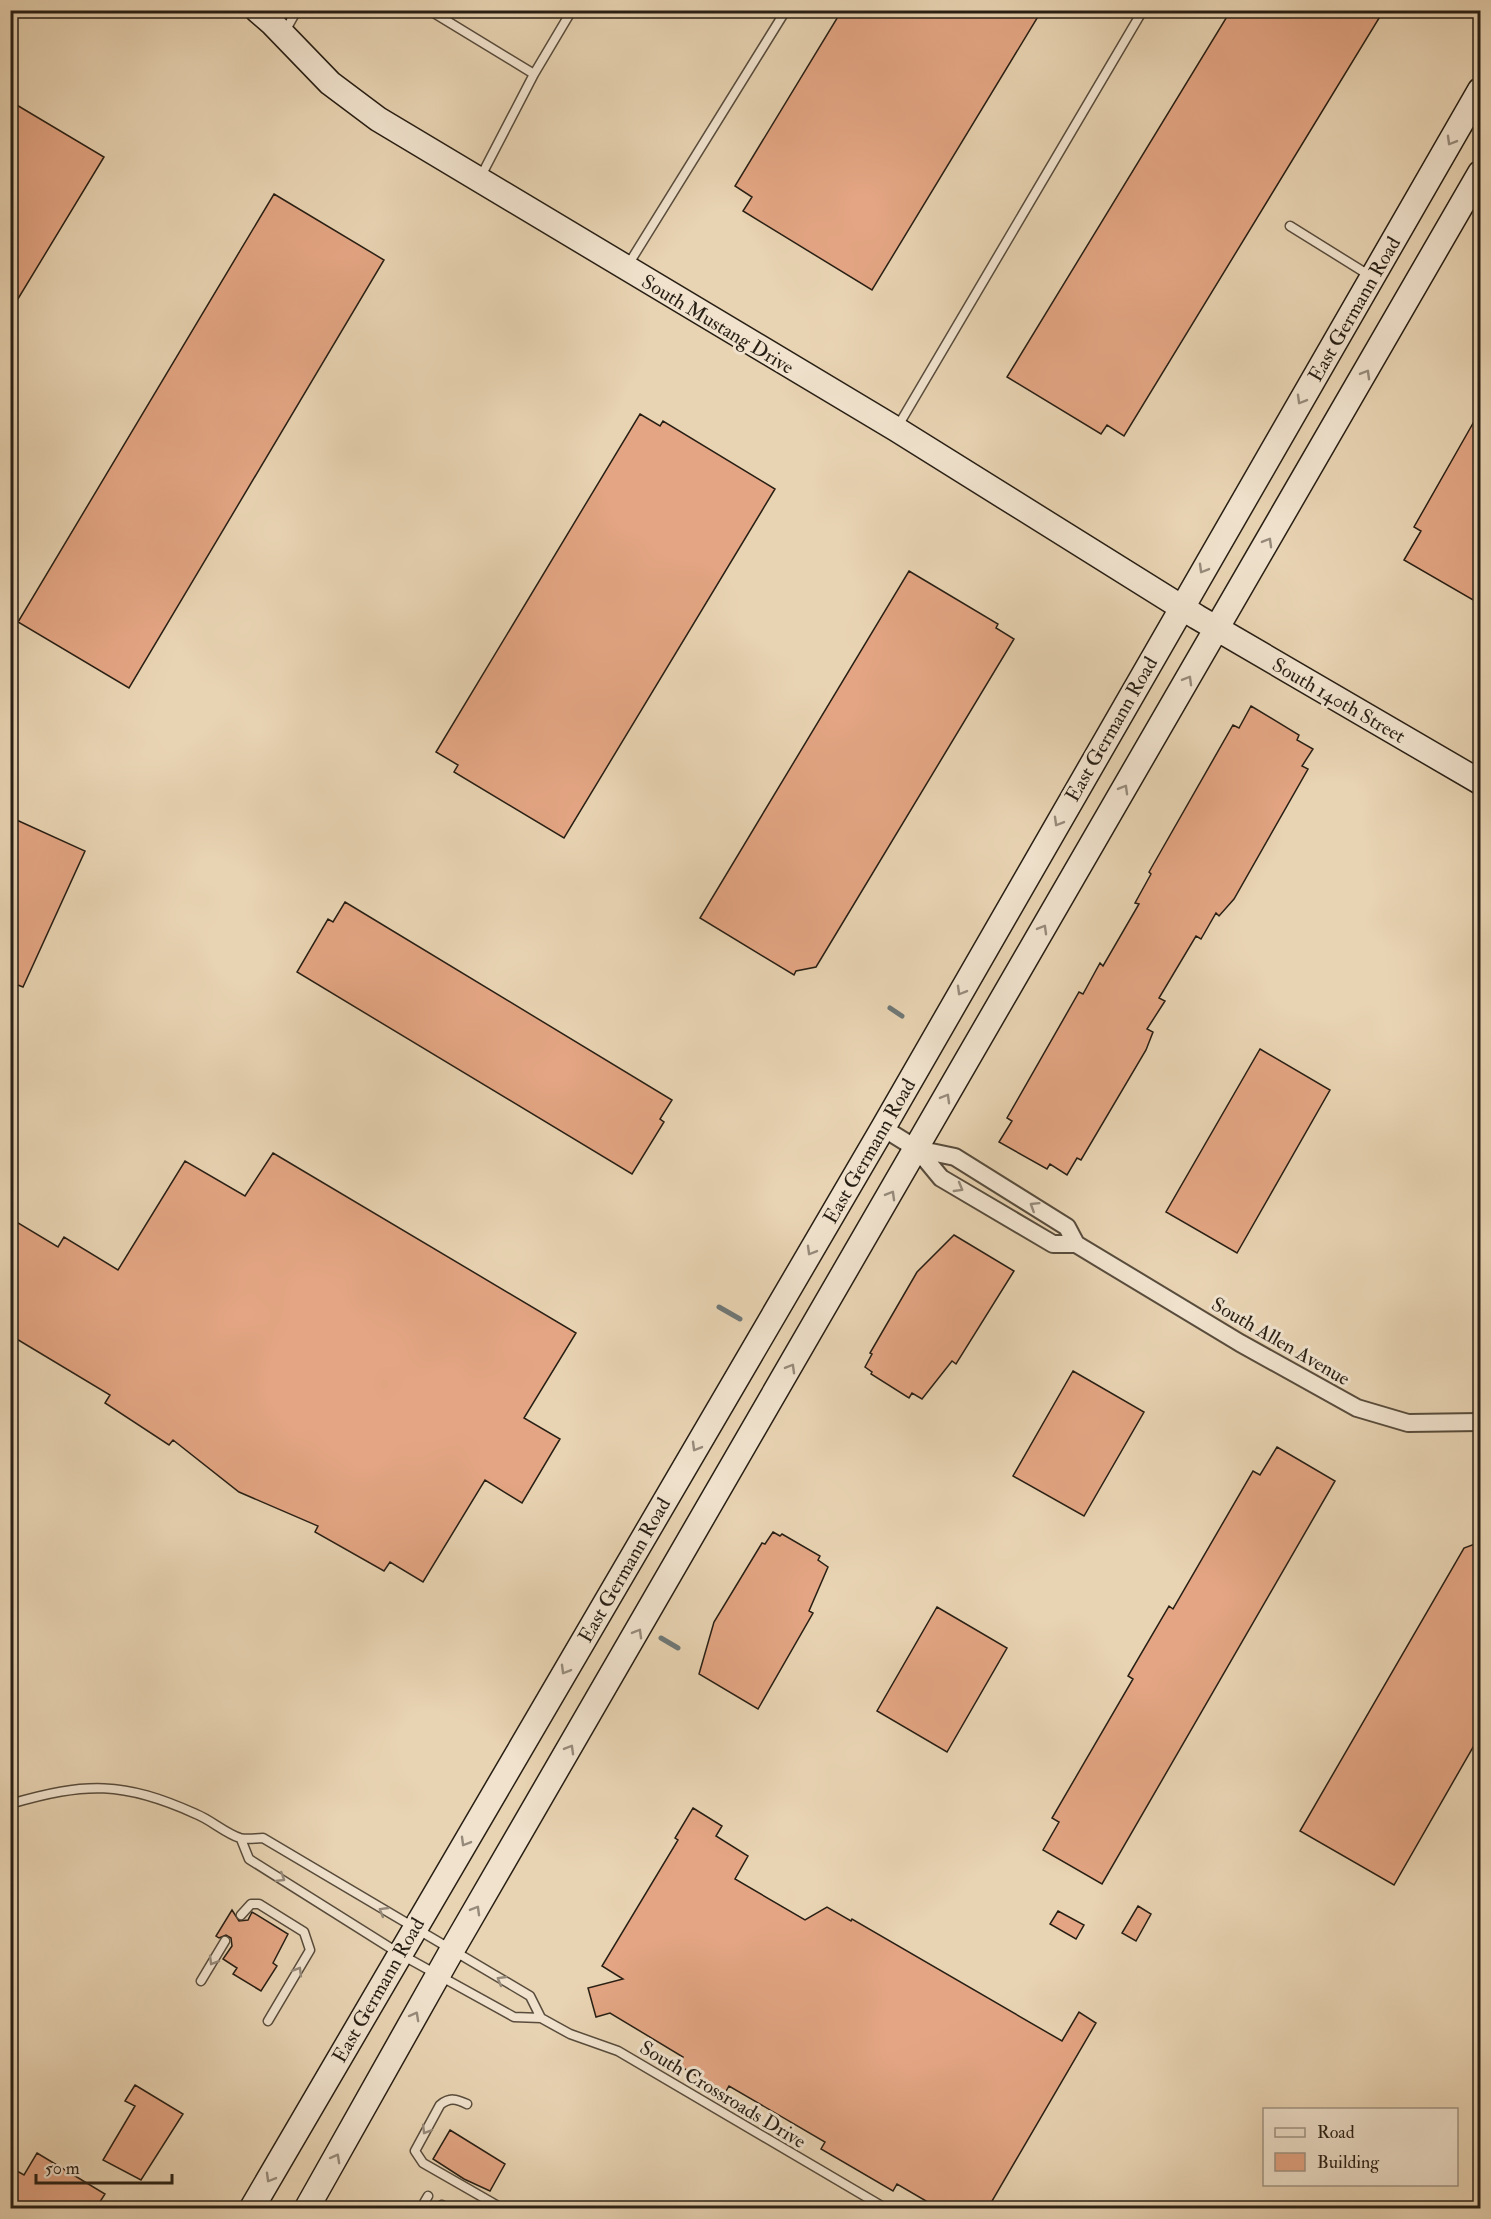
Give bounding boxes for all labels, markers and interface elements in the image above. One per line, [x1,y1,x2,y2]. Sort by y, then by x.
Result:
one-way arrow [1447,135,1458,145]
street label: East Germann Road [1303,232,1406,386]
street label: South Mustang Drive [637,269,798,380]
one-way arrow [1359,370,1371,380]
one-way arrow [1296,394,1308,405]
one-way arrow [1261,538,1273,549]
one-way arrow [1198,563,1210,573]
street label: East Germann Road [1060,652,1163,806]
street label: South 140th Street [1268,652,1410,749]
one-way arrow [1181,676,1192,687]
one-way arrow [1117,785,1129,795]
one-way arrow [1054,816,1065,826]
one-way arrow [1036,925,1047,935]
one-way arrow [957,985,968,995]
street label: East Germann Road [818,1074,921,1228]
one-way arrow [939,1094,950,1104]
one-way arrow [953,1181,963,1193]
one-way arrow [884,1191,895,1201]
one-way arrow [1030,1202,1040,1214]
one-way arrow [806,1245,818,1255]
street label: South Allen Avenue [1207,1292,1355,1391]
one-way arrow [784,1364,795,1374]
one-way arrow [691,1441,703,1451]
street label: East Germann Road [573,1493,676,1647]
one-way arrow [630,1629,642,1639]
one-way arrow [561,1664,573,1674]
one-way arrow [563,1745,574,1755]
one-way arrow [461,1836,472,1846]
one-way arrow [275,1871,285,1883]
one-way arrow [379,1906,389,1918]
one-way arrow [468,1906,480,1916]
street label: East Germann Road [327,1913,430,2067]
one-way arrow [209,1955,220,1965]
one-way arrow [291,1967,303,1977]
one-way arrow [497,1976,507,1987]
one-way arrow [408,2012,419,2023]
street label: South Crossroads Drive [635,2035,810,2154]
legend [1263,2108,1458,2186]
text: Road [1317,2121,1355,2144]
one-way arrow [421,2124,433,2134]
scale bar [36,2147,172,2185]
text: Building [1317,2151,1380,2174]
one-way arrow [329,2153,340,2164]
text: 50 m [45,2157,80,2180]
one-way arrow [266,2172,277,2182]

